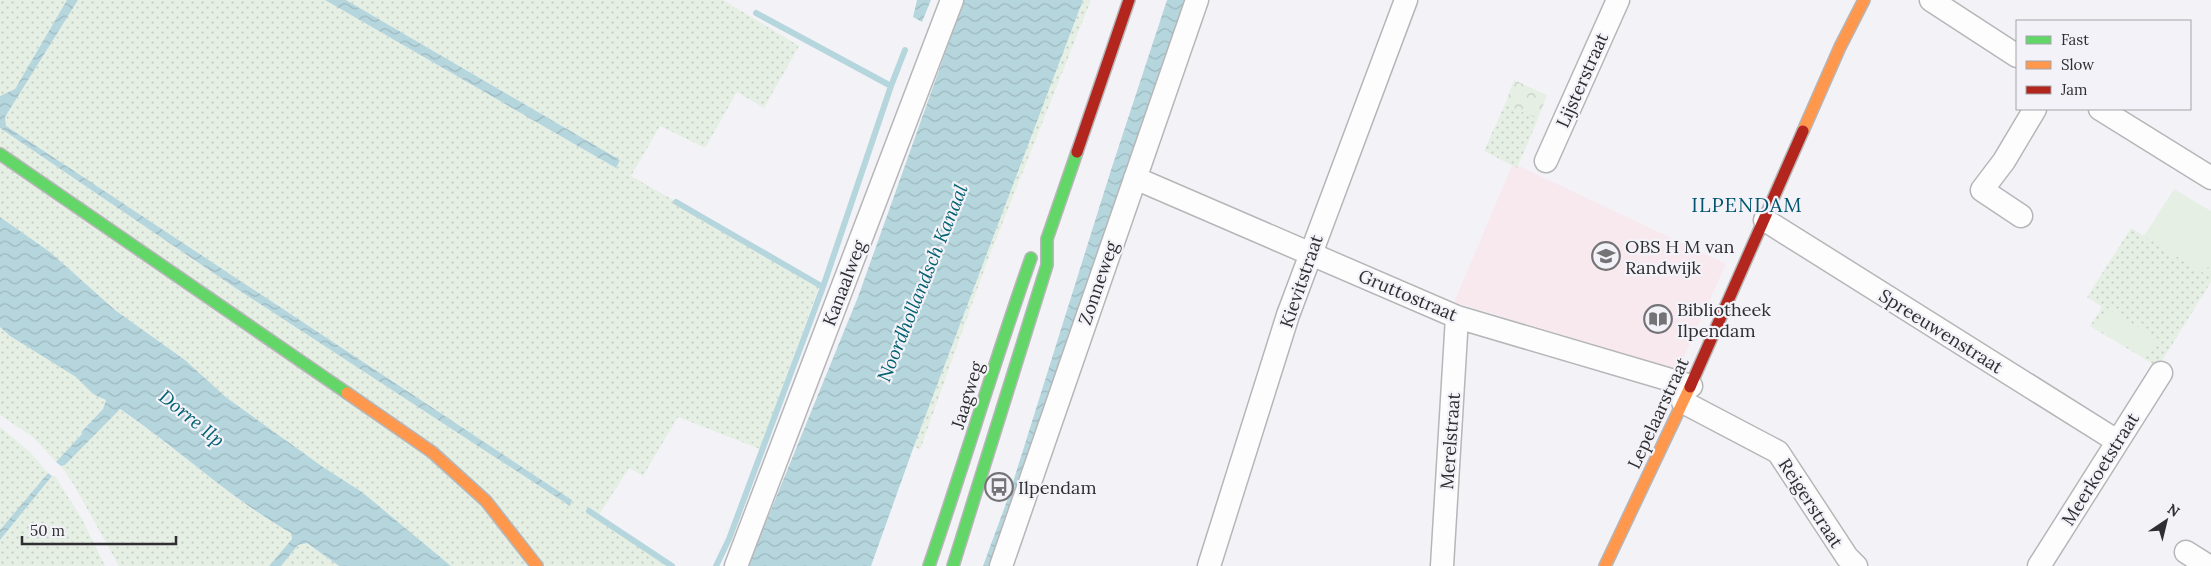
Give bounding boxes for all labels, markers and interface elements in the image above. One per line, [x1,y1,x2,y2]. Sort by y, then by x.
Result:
legend [2016,20,2191,110]
street label: Lijsterstraat [1551,29,1613,131]
text: Fast [2061,30,2089,49]
text: Slow [2061,55,2094,74]
text: Jam [2060,80,2088,99]
water label: Noordhollandsch Kanaal [871,180,973,385]
district label: ILPENDAM [1691,192,1803,217]
street label: Kievitstraat [1274,231,1328,331]
place label: OBS H M van Randwijk [1625,235,1734,279]
street label: Kanaalweg [817,236,871,329]
street label: Zonneweg [1073,237,1123,328]
school or university icon: OBS H M van Randwijk [1591,241,1621,271]
street label: Gruttostraat [1355,264,1461,326]
street label: Spreeuwenstraat [1875,284,2007,378]
place label: Bibliotheek Ilpendam [1677,298,1771,342]
library icon: Bibliotheek Ilpendam [1643,304,1673,334]
street label: Lepelaarstraat [1622,354,1694,472]
street label: Jaagweg [946,358,988,432]
water label: Dorre Ilp [154,384,230,452]
street label: Merelstraat [1435,392,1465,490]
street label: Meerkoetstraat [2056,408,2144,530]
street label: Reigerstraat [1774,454,1848,552]
bus stop icon: Ilpendam [984,472,1014,502]
place label: Ilpendam [1018,476,1097,499]
north arrow [2141,496,2191,546]
text: N [2164,500,2183,521]
scale bar [22,514,176,546]
text: 50 m [30,521,65,540]

